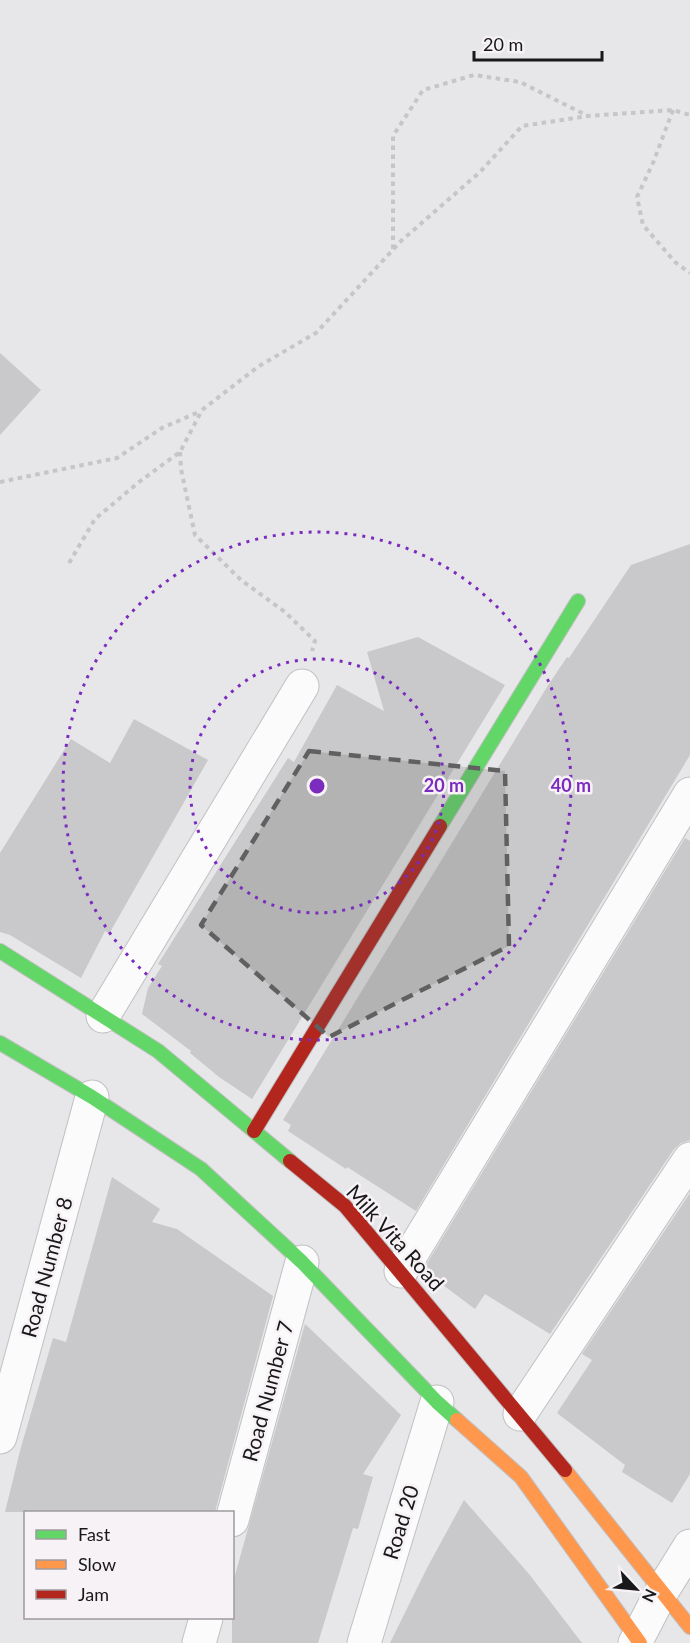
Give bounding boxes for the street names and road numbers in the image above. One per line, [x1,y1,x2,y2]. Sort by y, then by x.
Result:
street label: Milk Vita Road [342,1179,450,1295]
street label: Road Number 8 [15,1194,77,1340]
street label: Road Number 7 [236,1318,298,1464]
street label: Road 20 [377,1482,423,1562]

